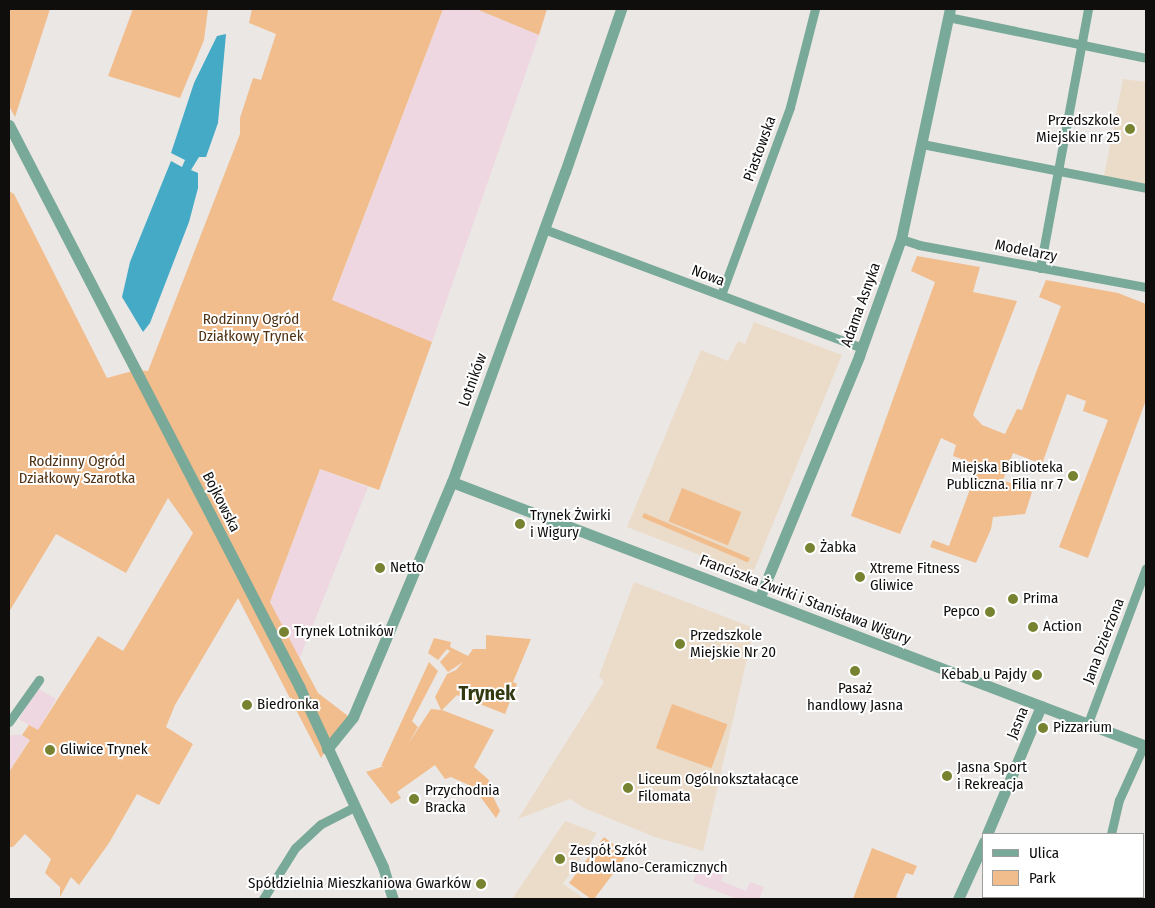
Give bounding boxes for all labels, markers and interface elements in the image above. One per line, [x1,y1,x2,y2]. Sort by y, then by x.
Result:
place label: Przedszkole Miejskie nr 25 [1036,111,1120,146]
street label: Piastowska [740,114,780,184]
marker: Przedszkole Miejskie nr 25 [1124,123,1136,135]
street label: Modelarzy [993,236,1059,266]
street label: Adama Asnyka [837,260,885,350]
street label: Nowa [689,262,727,290]
park label: Rodzinny Ogród Działkowy Trynek [198,310,304,345]
street label: Lotników [455,351,491,409]
park label: Rodzinny Ogród Działkowy Szarotka [19,452,135,487]
place label: Miejska Biblioteka Publiczna. Filia nr 7 [946,458,1063,493]
street label: Bojkowska [198,469,244,535]
marker: Miejska Biblioteka Publiczna. Filia nr 7 [1067,470,1079,482]
place label: Trynek Żwirki i Wigury [530,506,611,541]
marker: Trynek Żwirki i Wigury [514,518,526,530]
place label: Żabka [820,539,856,557]
marker: Żabka [804,542,816,554]
street label: Franciszka Żwirki i Stanisława Wigury [697,551,913,649]
place label: Netto [390,559,424,577]
place label: Xtreme Fitness Gliwice [870,559,960,594]
marker: Netto [374,562,386,574]
marker: Xtreme Fitness Gliwice [854,571,866,583]
place label: Prima [1023,590,1058,608]
marker: Prima [1007,593,1019,605]
street label: Jana Dzierżona [1079,596,1129,686]
place label: Pepco [943,603,980,621]
marker: Pepco [984,606,996,618]
place label: Action [1043,618,1082,636]
marker: Action [1027,621,1039,633]
place label: Trynek Lotników [294,623,394,641]
marker: Trynek Lotników [278,626,290,638]
place label: Przedszkole Miejskie Nr 20 [690,626,776,661]
marker: Przedszkole Miejskie Nr 20 [674,638,686,650]
marker: Pasaż handlowy Jasna [849,665,861,677]
place label: Kebab u Pajdy [941,666,1027,684]
marker: Kebab u Pajdy [1031,669,1043,681]
place label: Pasaż handlowy Jasna [807,679,903,714]
district label: Trynek [459,681,515,705]
place label: Biedronka [257,696,319,714]
marker: Biedronka [241,699,253,711]
street label: Jasna [1003,704,1033,742]
place label: Pizzarium [1053,719,1112,737]
marker: Pizzarium [1037,722,1049,734]
place label: Gliwice Trynek [60,741,148,759]
marker: Gliwice Trynek [44,744,56,756]
place label: Jasna Sport i Rekreacja [957,758,1027,793]
place label: Liceum Ogólnokształacące Filomata [638,770,799,805]
marker: Jasna Sport i Rekreacja [941,770,953,782]
place label: Przychodnia Bracka [425,781,499,816]
marker: Liceum Ogólnokształacące Filomata [622,782,634,794]
marker: Przychodnia Bracka [407,792,421,806]
legend [982,833,1145,898]
place label: Zespół Szkół Budowlano-Ceramicznych [570,841,728,876]
text: Ulica [1029,844,1059,862]
marker: Zespół Szkół Budowlano-Ceramicznych [554,853,566,865]
text: Park [1029,869,1056,887]
place label: Spółdzielnia Mieszkaniowa Gwarków [248,875,471,893]
marker: Spółdzielnia Mieszkaniowa Gwarków [475,878,487,890]

